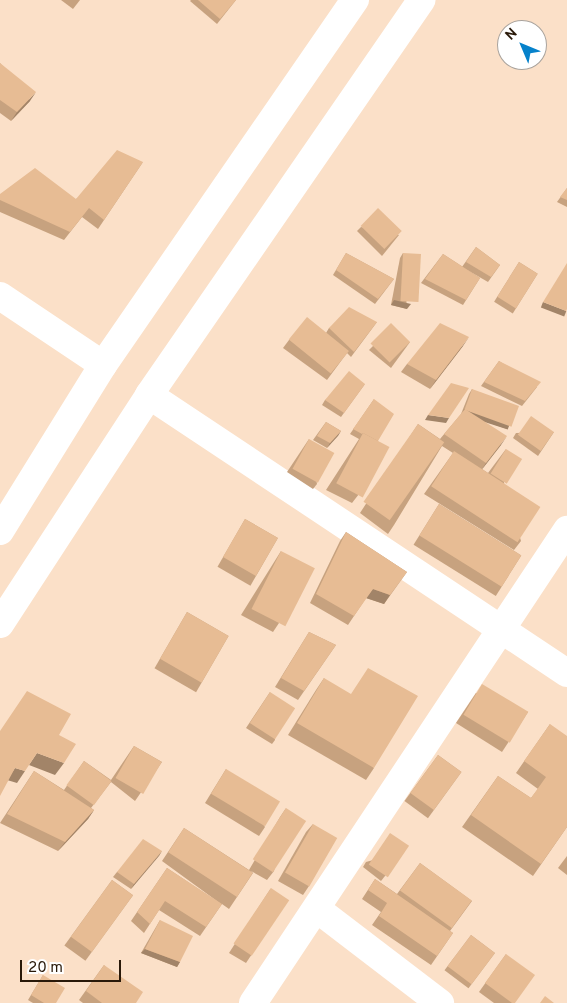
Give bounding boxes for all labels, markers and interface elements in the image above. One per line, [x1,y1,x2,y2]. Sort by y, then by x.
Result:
north arrow [497,20,547,70]
text: N [502,25,521,44]
scale bar [22,950,124,982]
text: 20 m [28,959,63,978]

